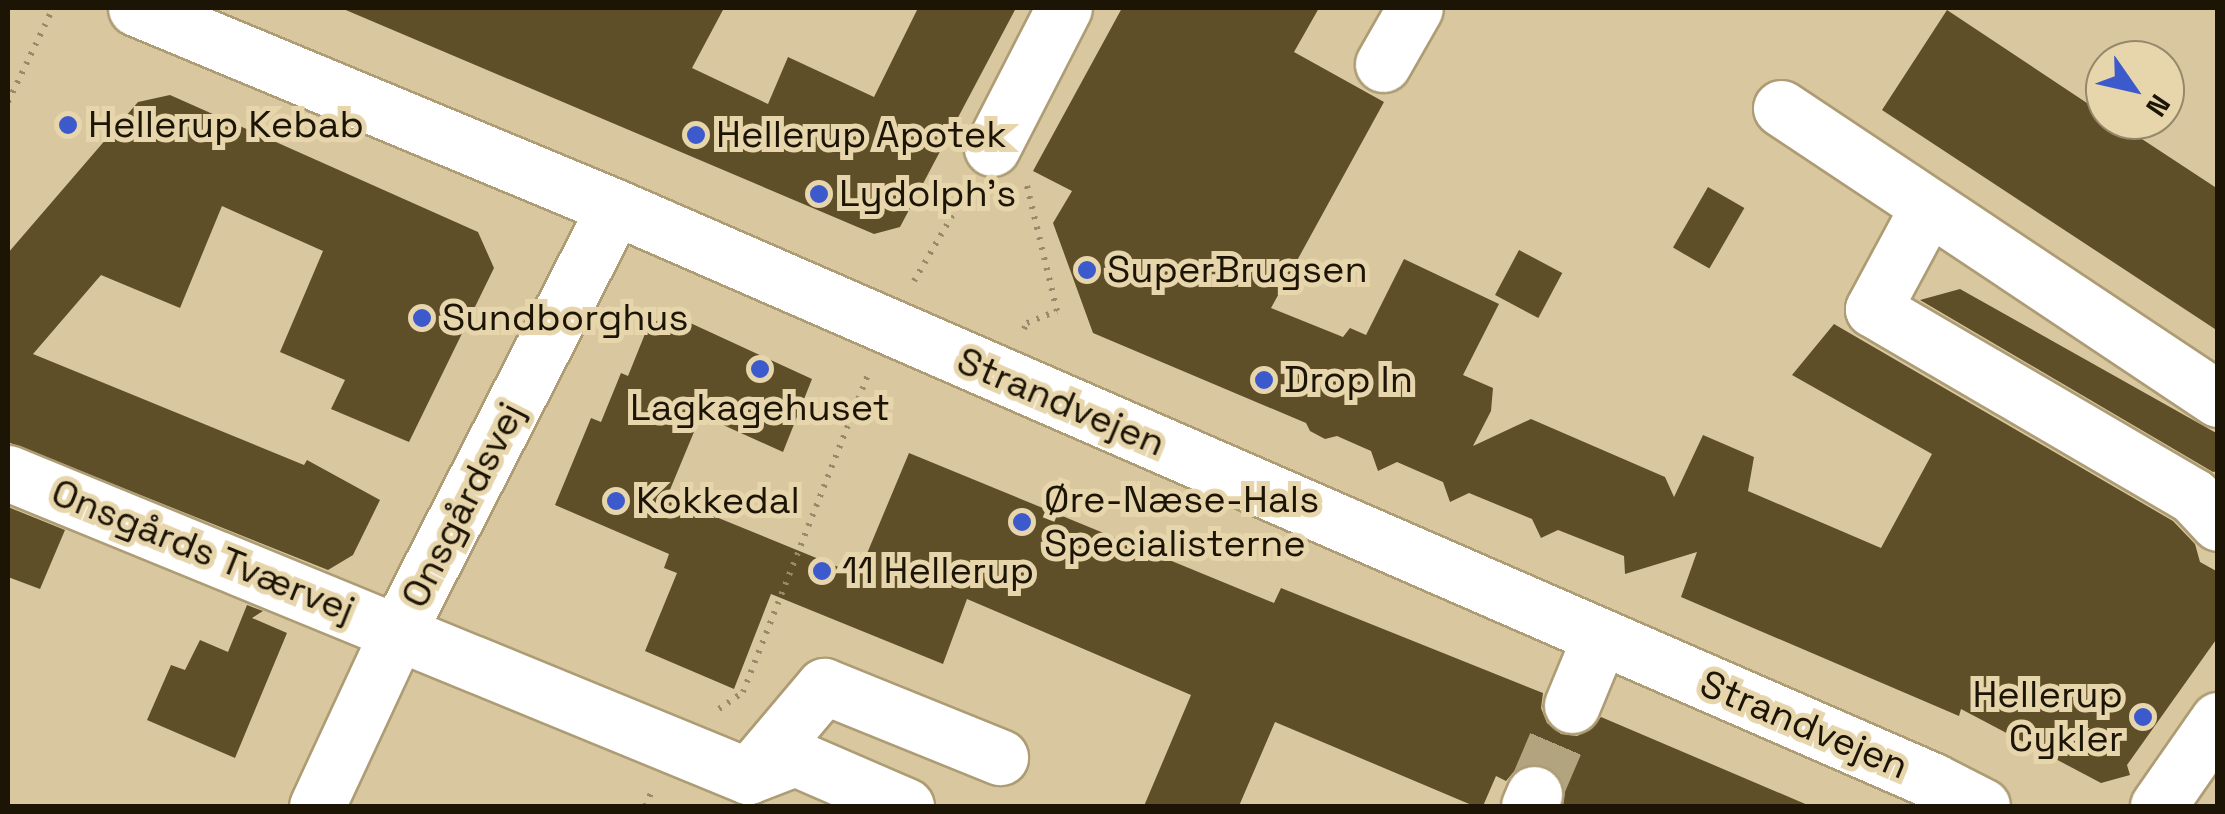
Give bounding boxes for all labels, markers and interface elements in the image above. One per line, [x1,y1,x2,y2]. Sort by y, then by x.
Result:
north arrow [2085,40,2185,140]
text: N [2138,88,2178,123]
place label: Hellerup Kebab [88,102,364,148]
place label: Hellerup Apotek [716,112,1007,158]
marker: Hellerup Kebab [57,114,79,136]
marker: Hellerup Apotek [685,124,707,146]
place label: Lydolph's [839,171,1016,217]
marker: Lydolph's [808,183,830,205]
place label: SuperBrugsen [1107,247,1368,293]
marker: SuperBrugsen [1076,259,1098,281]
place label: Sundborghus [442,295,689,341]
marker: Sundborghus [411,307,433,329]
street label: Strandvejen [950,338,1172,466]
place label: Drop In [1284,357,1413,403]
marker: Lagkagehuset [749,358,771,380]
marker: Drop In [1253,369,1275,391]
place label: Lagkagehuset [630,385,890,431]
street label: Onsgårdsvej [392,395,534,615]
street label: Onsgårds Tværvej [44,469,362,633]
place label: Øre-Næse-Hals Specialisterne [1044,477,1319,566]
place label: Kokkedal [636,478,800,524]
marker: Kokkedal [605,490,627,512]
marker: Øre-Næse-Hals Specialisterne [1009,509,1035,535]
place label: 11 Hellerup [842,548,1034,594]
marker: 11 Hellerup [811,560,833,582]
street label: Strandvejen [1693,661,1915,789]
place label: Hellerup Cykler [1972,672,2123,762]
marker: Hellerup Cykler [2132,706,2154,728]

